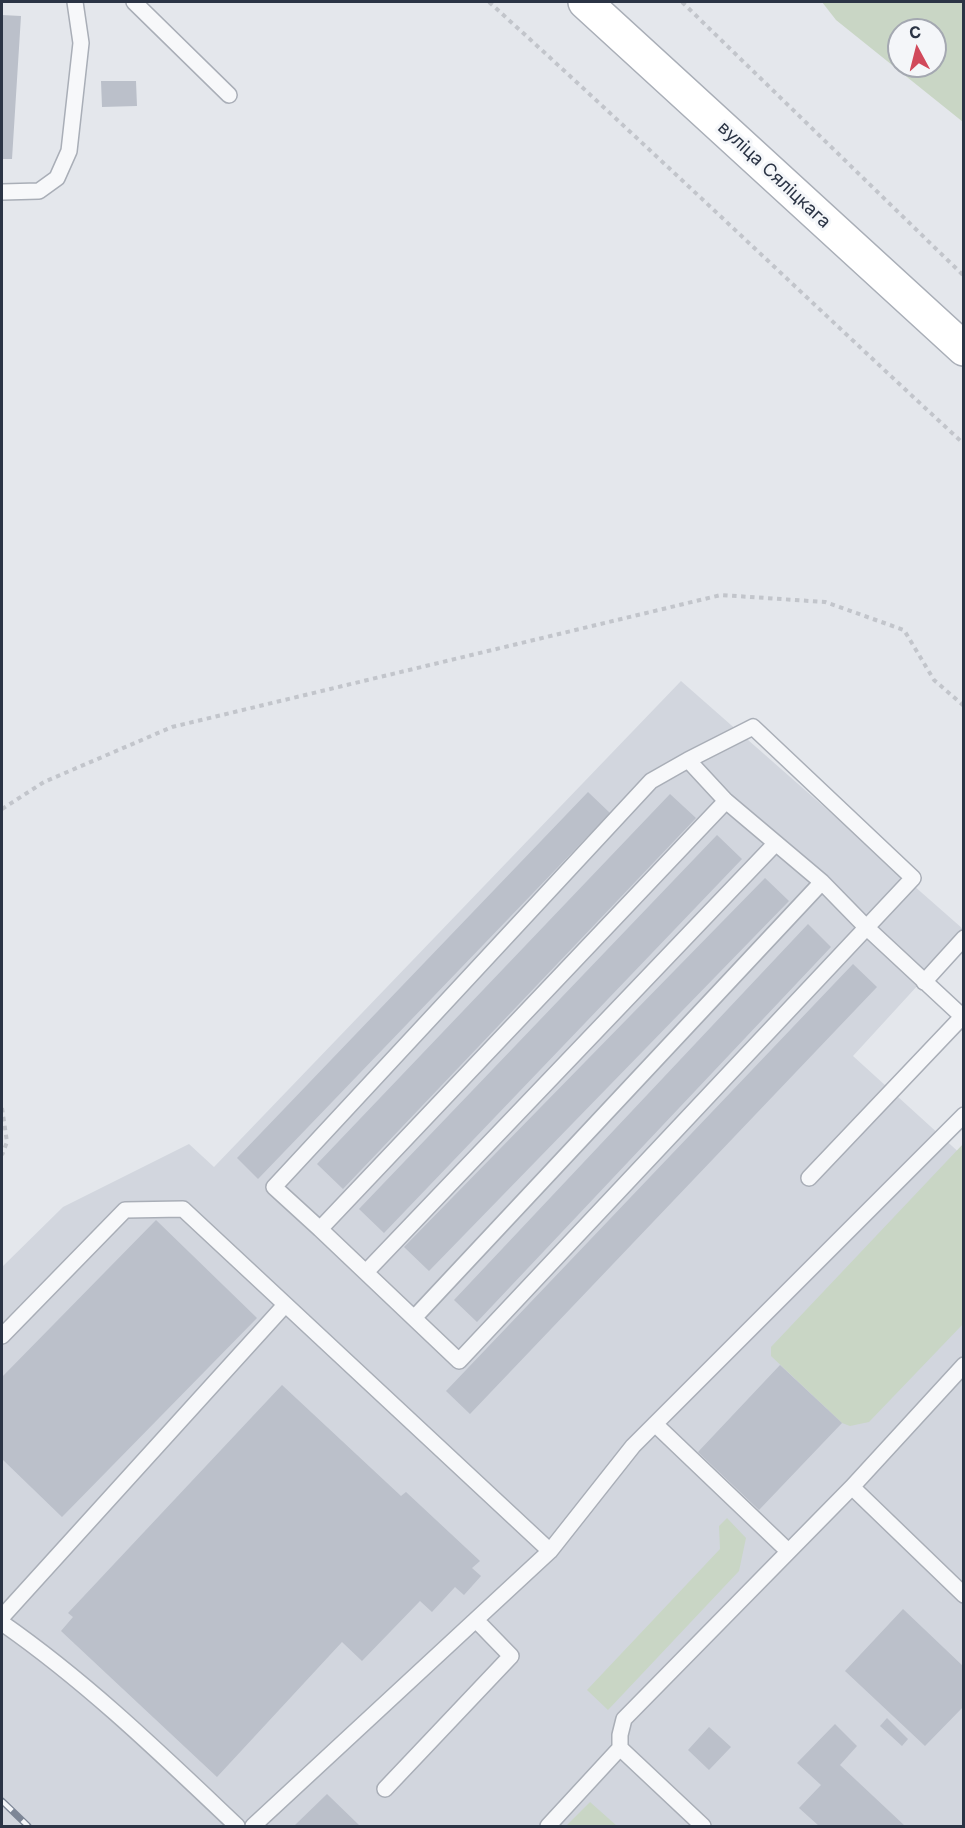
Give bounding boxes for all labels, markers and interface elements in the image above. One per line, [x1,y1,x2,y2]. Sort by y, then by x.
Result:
north arrow [887,18,947,78]
text: С [908,21,922,43]
street label: вуліца Сяліцкага [713,117,835,233]

